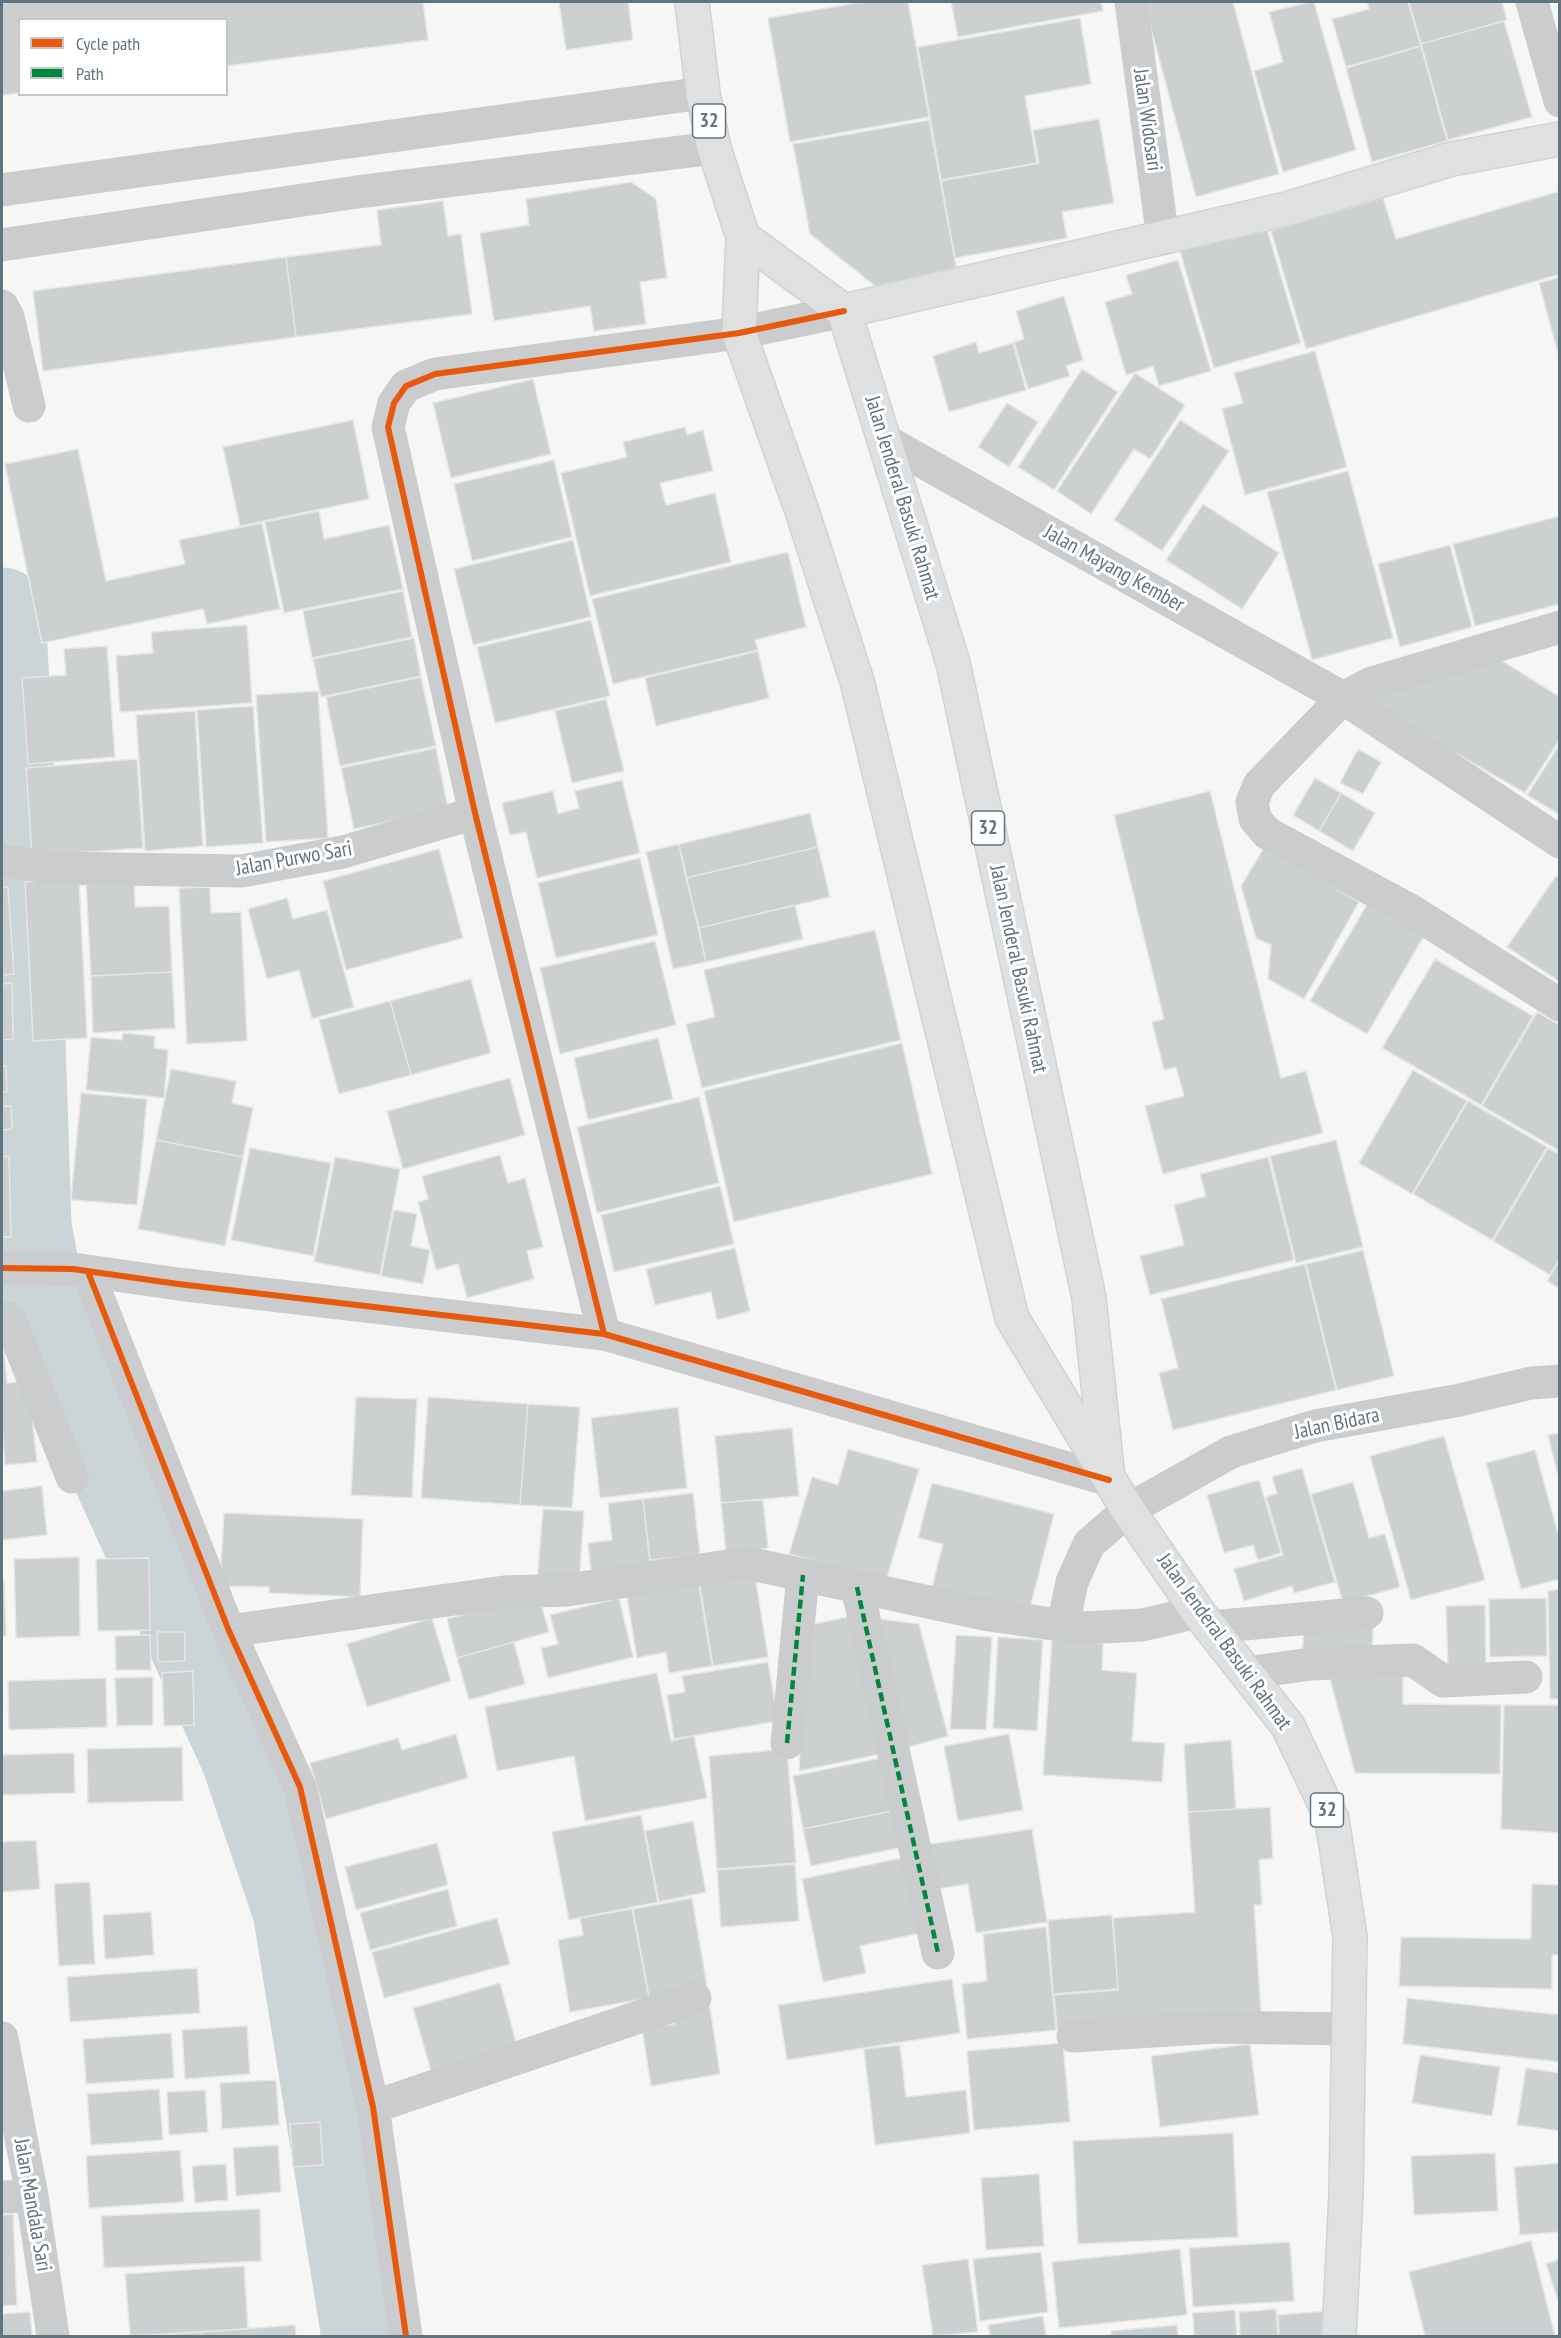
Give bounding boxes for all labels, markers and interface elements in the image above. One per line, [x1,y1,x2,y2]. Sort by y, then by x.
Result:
legend [18,18,228,96]
text: Cycle path [76,32,140,55]
text: Path [76,62,104,85]
street label: Jalan Widosari [1127,67,1167,173]
road number: 32 [692,104,726,138]
street label: Jalan Jenderal Basuki Rahmat [859,393,945,603]
street label: Jalan Mayang Kember [1039,520,1189,618]
road number: 32 [972,811,1004,845]
street label: Jalan Purwo Sari [234,836,354,882]
street label: Jalan Jenderal Basuki Rahmat [984,863,1052,1075]
street label: Jalan Bidara [1292,1403,1382,1445]
street label: Jalan Jenderal Basuki Rahmat [1152,1549,1296,1735]
road number: 32 [1310,1793,1344,1827]
street label: Jalan Mandala Sari [8,2137,56,2273]

